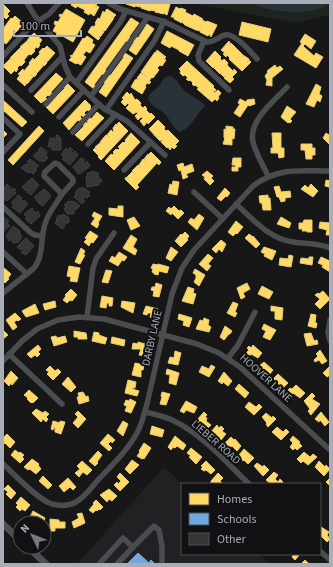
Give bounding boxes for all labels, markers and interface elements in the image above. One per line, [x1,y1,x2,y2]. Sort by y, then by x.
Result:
scale bar [14,12,81,38]
text: 100 m [20,18,50,35]
street label: DARBY LANE [138,308,166,367]
street label: HOOVER LANE [237,350,296,406]
street label: LIEBER ROAD [188,416,244,468]
legend [181,483,321,555]
text: Homes [217,491,252,508]
text: Schools [217,511,257,528]
north arrow [12,515,52,555]
text: N [17,521,33,536]
text: Other [217,531,247,548]

